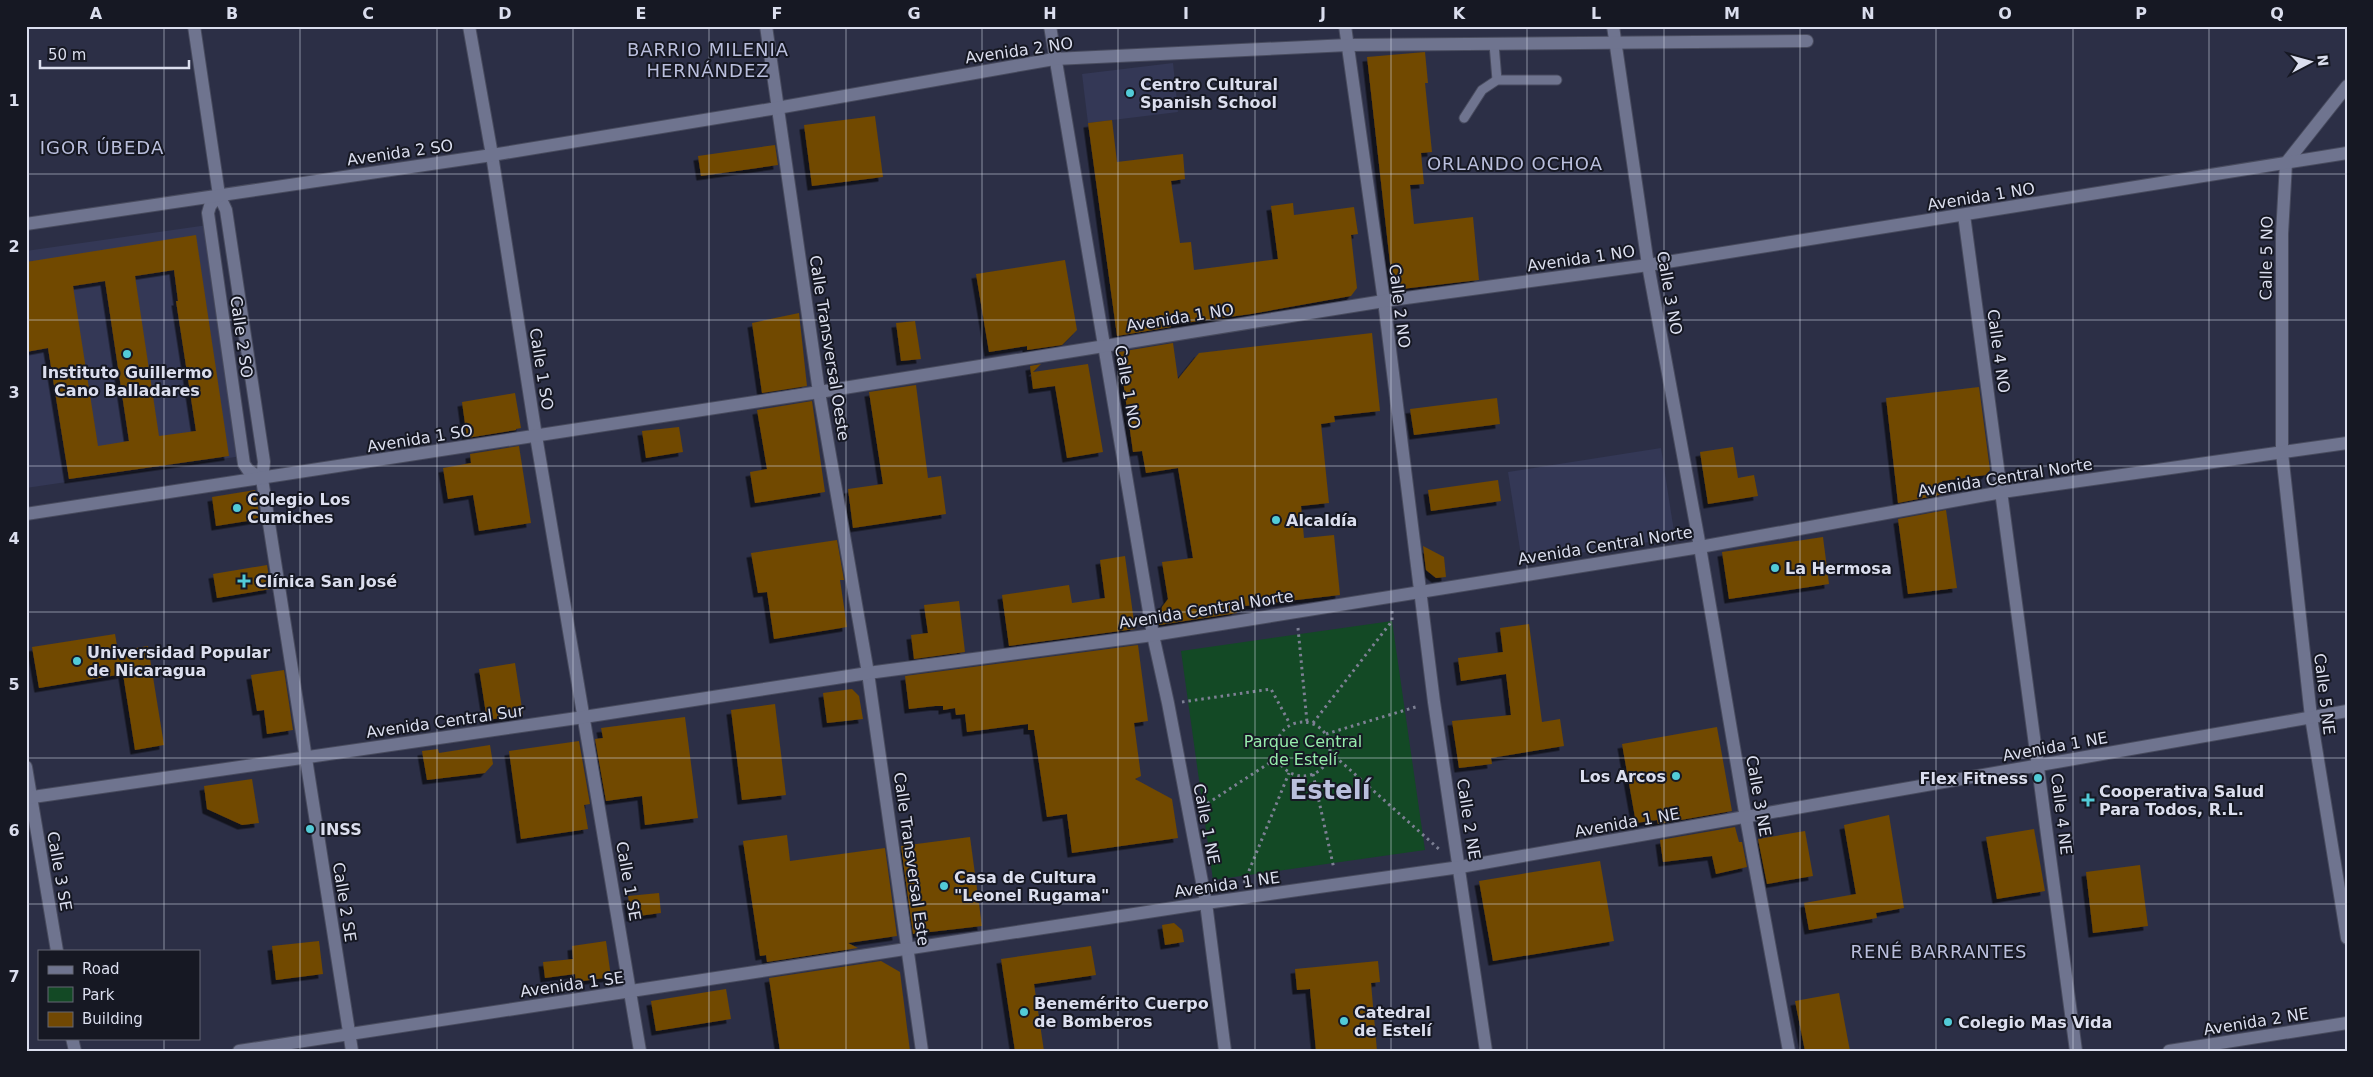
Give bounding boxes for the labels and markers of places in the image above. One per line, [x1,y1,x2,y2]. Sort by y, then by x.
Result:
place label: Centro Cultural Spanish School [1140,75,1278,112]
marker: Centro Cultural Spanish School [1124,87,1136,99]
marker: Instituto Guillermo Cano Balladares [121,348,133,360]
place label: Instituto Guillermo Cano Balladares [42,363,212,400]
place label: Colegio Los Cumiches [247,490,350,527]
marker: Colegio Los Cumiches [231,502,243,514]
place label: Alcaldía [1286,511,1357,530]
marker: Alcaldía [1270,514,1282,526]
place label: La Hermosa [1785,559,1892,578]
marker: La Hermosa [1769,562,1781,574]
place label: Clínica San José [255,572,397,591]
marker: Clínica San José [237,574,251,588]
place label: Universidad Popular de Nicaragua [87,643,270,680]
marker: Universidad Popular de Nicaragua [71,655,83,667]
place label: Los Arcos [1579,767,1666,786]
place label: Flex Fitness [1919,769,2028,788]
marker: Los Arcos [1670,770,1682,782]
marker: Flex Fitness [2032,772,2044,784]
place label: Cooperativa Salud Para Todos, R.L. [2099,782,2264,819]
marker: Cooperativa Salud Para Todos, R.L. [2081,793,2095,807]
place label: INSS [320,820,362,839]
marker: INSS [304,823,316,835]
place label: Casa de Cultura "Leonel Rugama" [954,868,1109,905]
marker: Casa de Cultura "Leonel Rugama" [938,880,950,892]
place label: Benemérito Cuerpo de Bomberos [1034,994,1209,1031]
place label: Catedral de Estelí [1354,1003,1433,1040]
marker: Benemérito Cuerpo de Bomberos [1018,1006,1030,1018]
place label: Colegio Mas Vida [1958,1013,2112,1032]
marker: Catedral de Estelí [1338,1015,1350,1027]
marker: Colegio Mas Vida [1942,1016,1954,1028]

